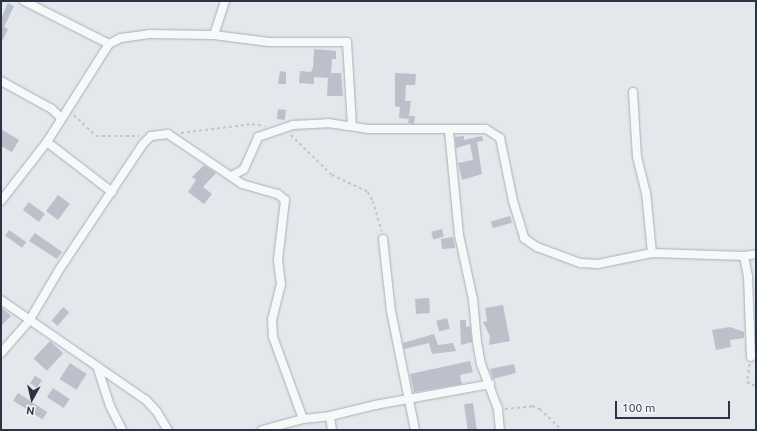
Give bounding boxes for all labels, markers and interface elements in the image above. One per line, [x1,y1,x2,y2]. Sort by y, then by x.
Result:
north arrow [12,379,52,419]
scale bar [617,393,732,419]
text: 100 m [622,401,655,414]
text: N [25,404,35,417]

